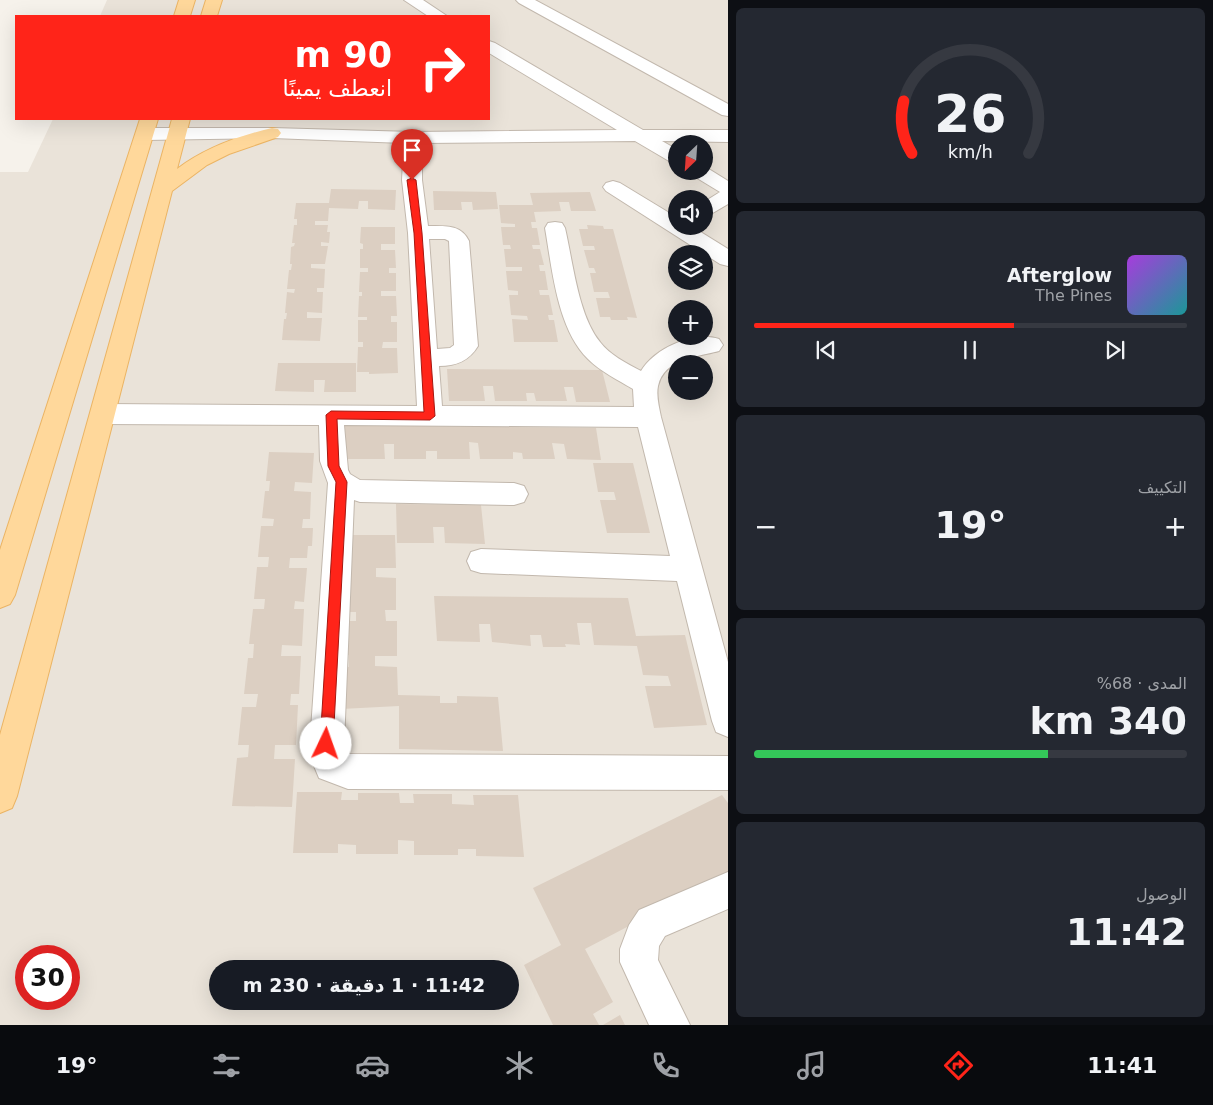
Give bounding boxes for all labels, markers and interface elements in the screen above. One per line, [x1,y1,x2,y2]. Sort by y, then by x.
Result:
text: 90 m [295,35,392,75]
icon: right [410,35,475,100]
text: انعطف يمينًا [283,76,392,101]
text: 26 [934,84,1007,144]
pin [391,129,433,180]
north arrow [668,135,712,180]
map controls [668,135,713,400]
icon: arrive [398,136,426,164]
text: km/h [948,141,993,162]
button: sound [668,190,713,235]
button: layers [668,245,713,290]
text: Afterglow [1007,264,1112,286]
text: The Pines [1035,286,1112,305]
button: + [668,300,713,345]
icon: previous [812,336,840,364]
icon: pause [956,336,984,364]
icon: next [1101,336,1129,364]
button: − [668,355,713,400]
text: التكييف [1138,478,1187,497]
text: 19° [935,503,1006,547]
text: − [754,510,777,543]
text: + [1164,510,1187,543]
text: المدى · 68% [1097,674,1187,693]
text: 340 km [1030,699,1187,743]
position arrow [299,717,351,769]
text: الوصول [1136,885,1187,904]
text: 11:42 [1066,910,1187,954]
speed limit sign: 30 [15,945,80,1010]
text: 11:42 · 1 دقيقة · 230 m [243,974,485,996]
icon: filters [209,1048,244,1083]
icon: car [355,1048,390,1083]
icon: climate [502,1048,537,1083]
icon: phone [648,1048,683,1083]
icon: music [794,1048,829,1083]
icon: directions [941,1048,976,1083]
text: 19° [56,1053,97,1078]
text: 11:41 [1087,1053,1157,1078]

